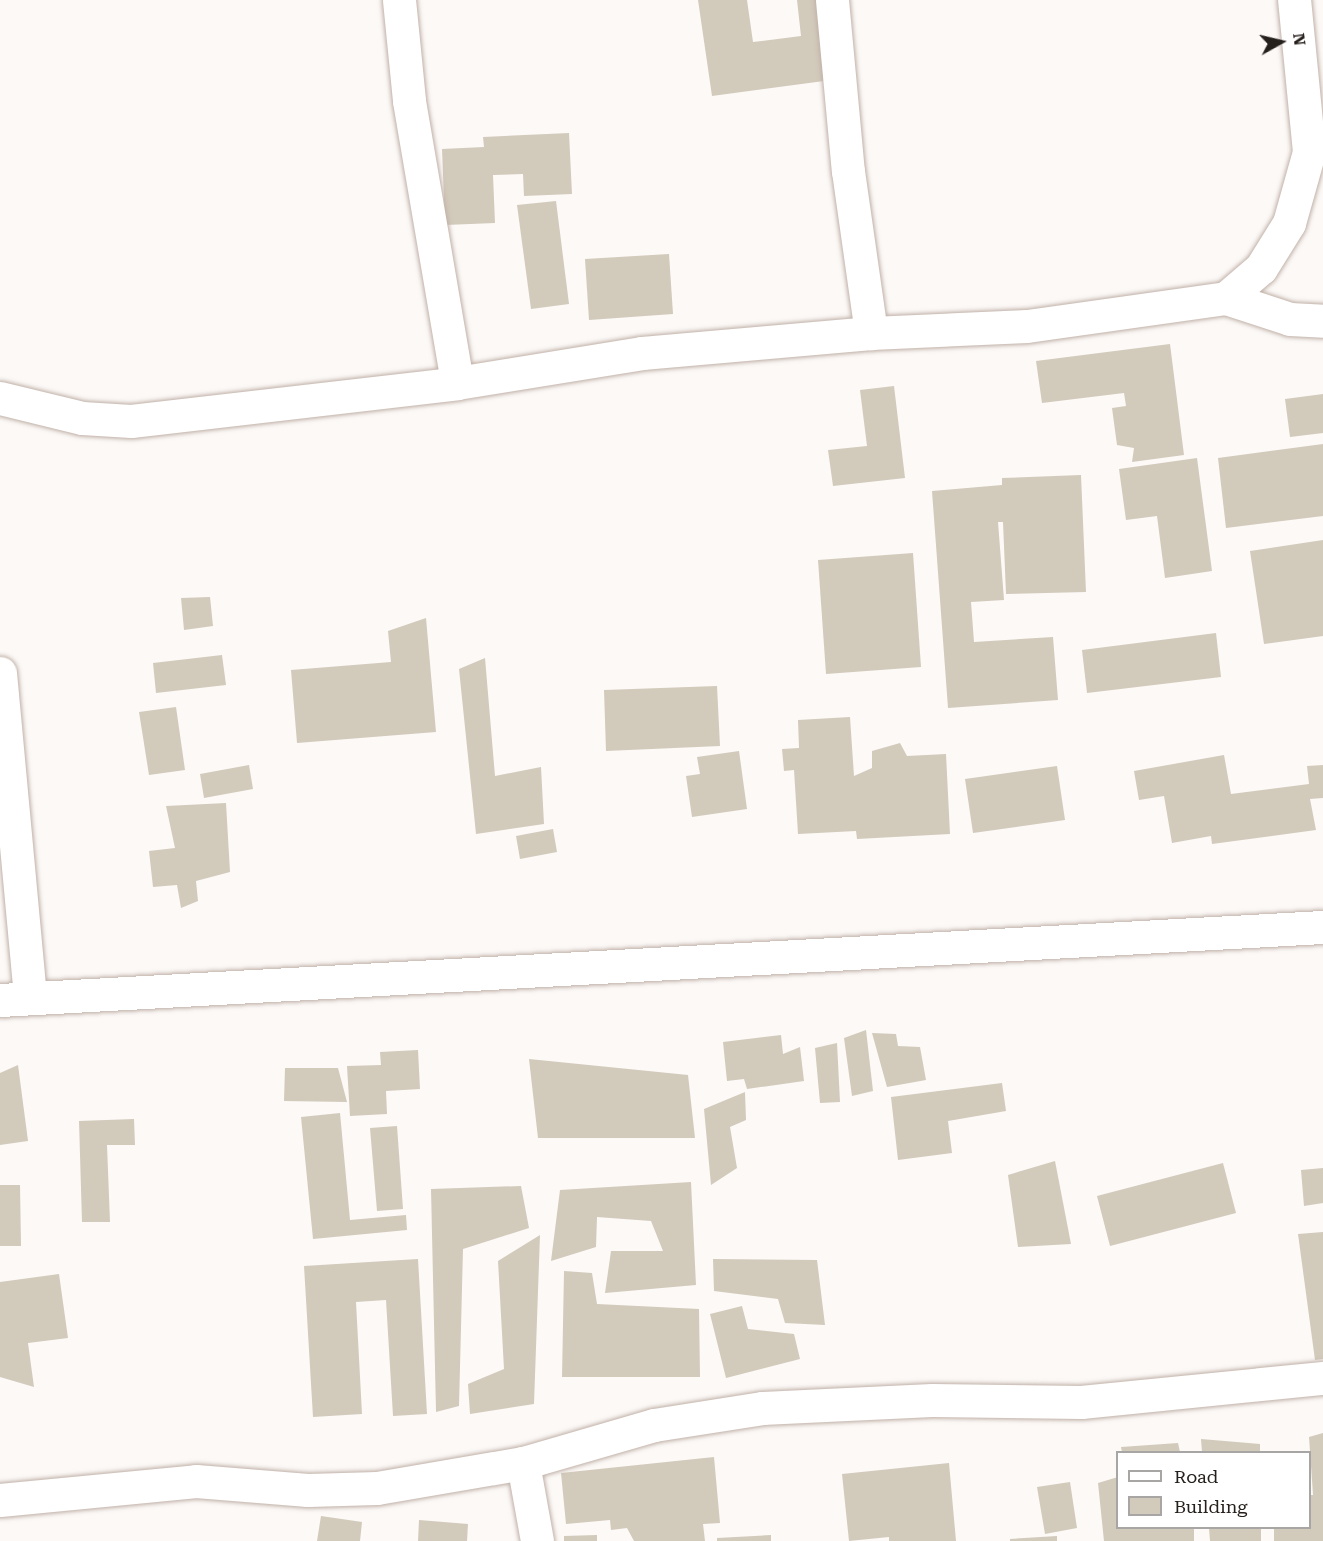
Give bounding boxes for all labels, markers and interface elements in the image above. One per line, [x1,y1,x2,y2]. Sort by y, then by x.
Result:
north arrow [1251,12,1311,72]
text: N [1289,32,1310,47]
legend [1116,1451,1311,1529]
text: Road [1174,1466,1218,1487]
text: Building [1174,1496,1248,1517]

